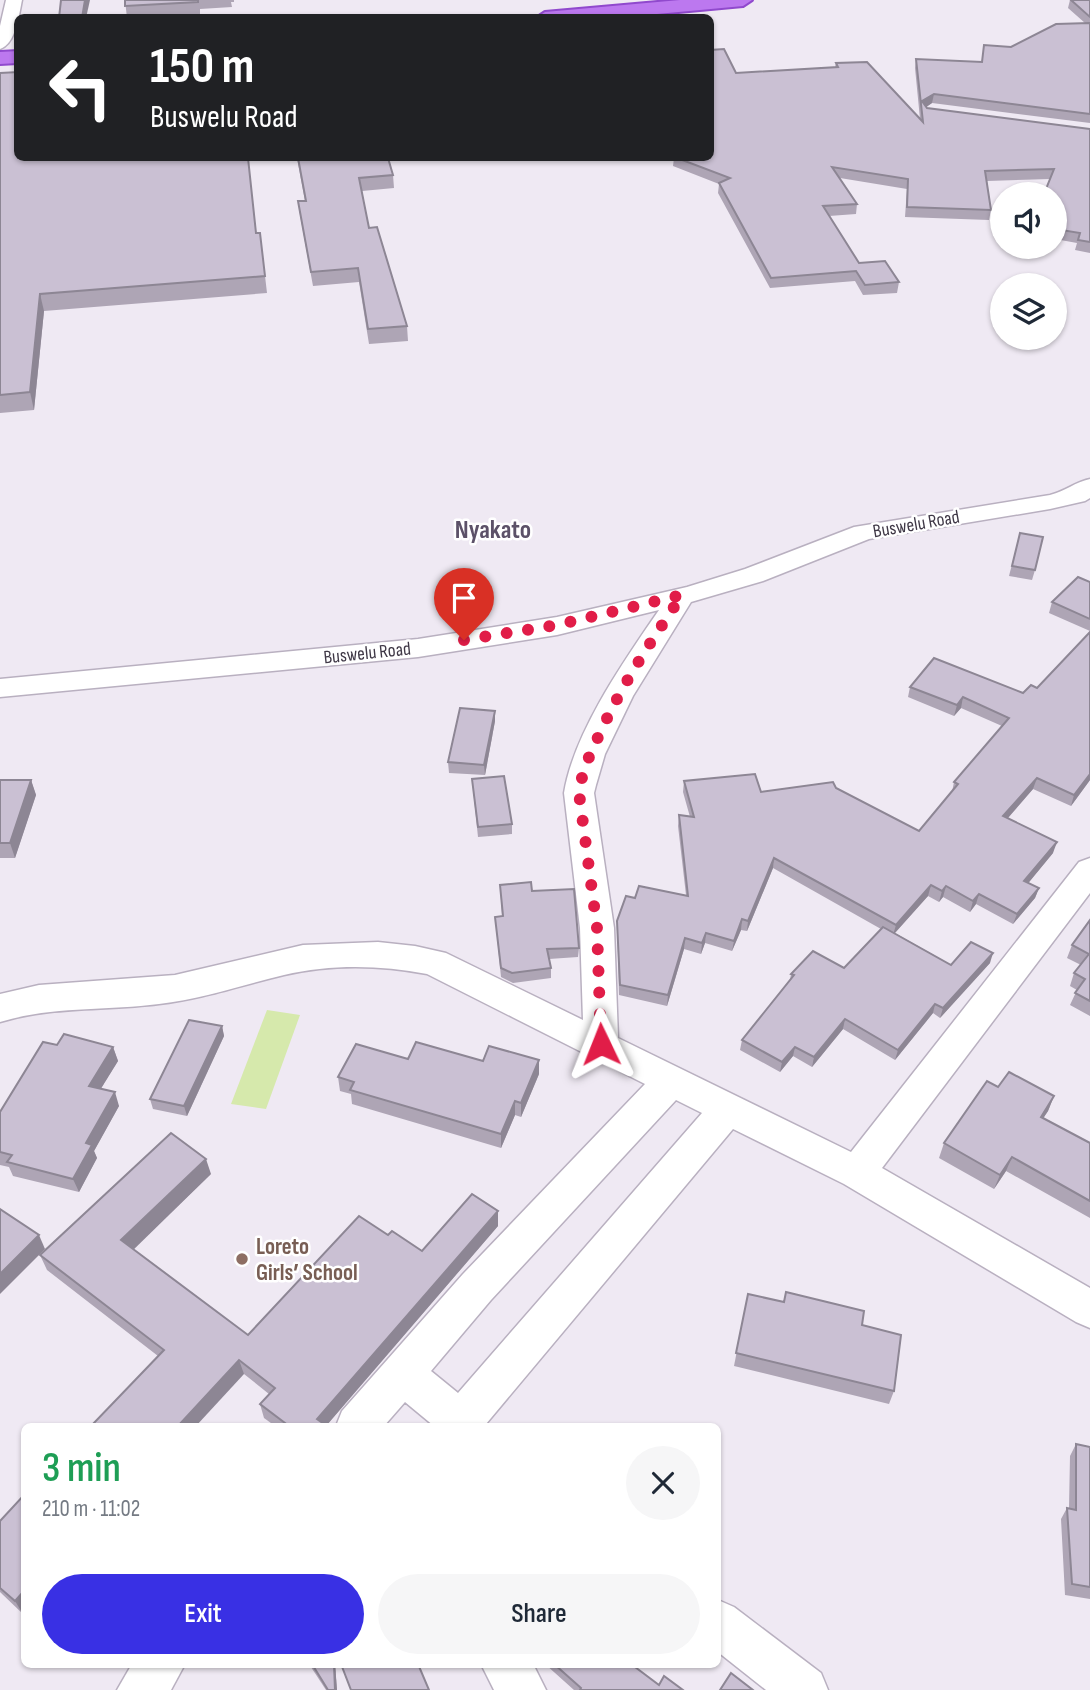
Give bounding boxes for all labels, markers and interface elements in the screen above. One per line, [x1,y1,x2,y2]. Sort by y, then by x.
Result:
text: 150 m [150,38,254,97]
icon: left [35,42,126,133]
text: Buswelu Road [150,98,298,137]
map controls [990,182,1067,350]
button: sound [990,182,1067,259]
button: layers [990,273,1067,350]
street label: Buswelu Road [871,506,961,543]
district label: Nyakato [455,515,531,546]
pin [434,568,494,640]
icon: arrive [445,579,483,617]
street label: Buswelu Road [322,637,412,670]
position arrow [564,1007,638,1081]
place label: Loreto Girls’ School [256,1233,358,1287]
marker: Loreto Girls’ School [234,1251,250,1267]
text: 3 min [42,1443,121,1494]
button: close [626,1446,700,1520]
text: 210 m · 11:02 [42,1495,140,1523]
button: Exit [42,1574,364,1654]
button: Share [378,1574,700,1654]

